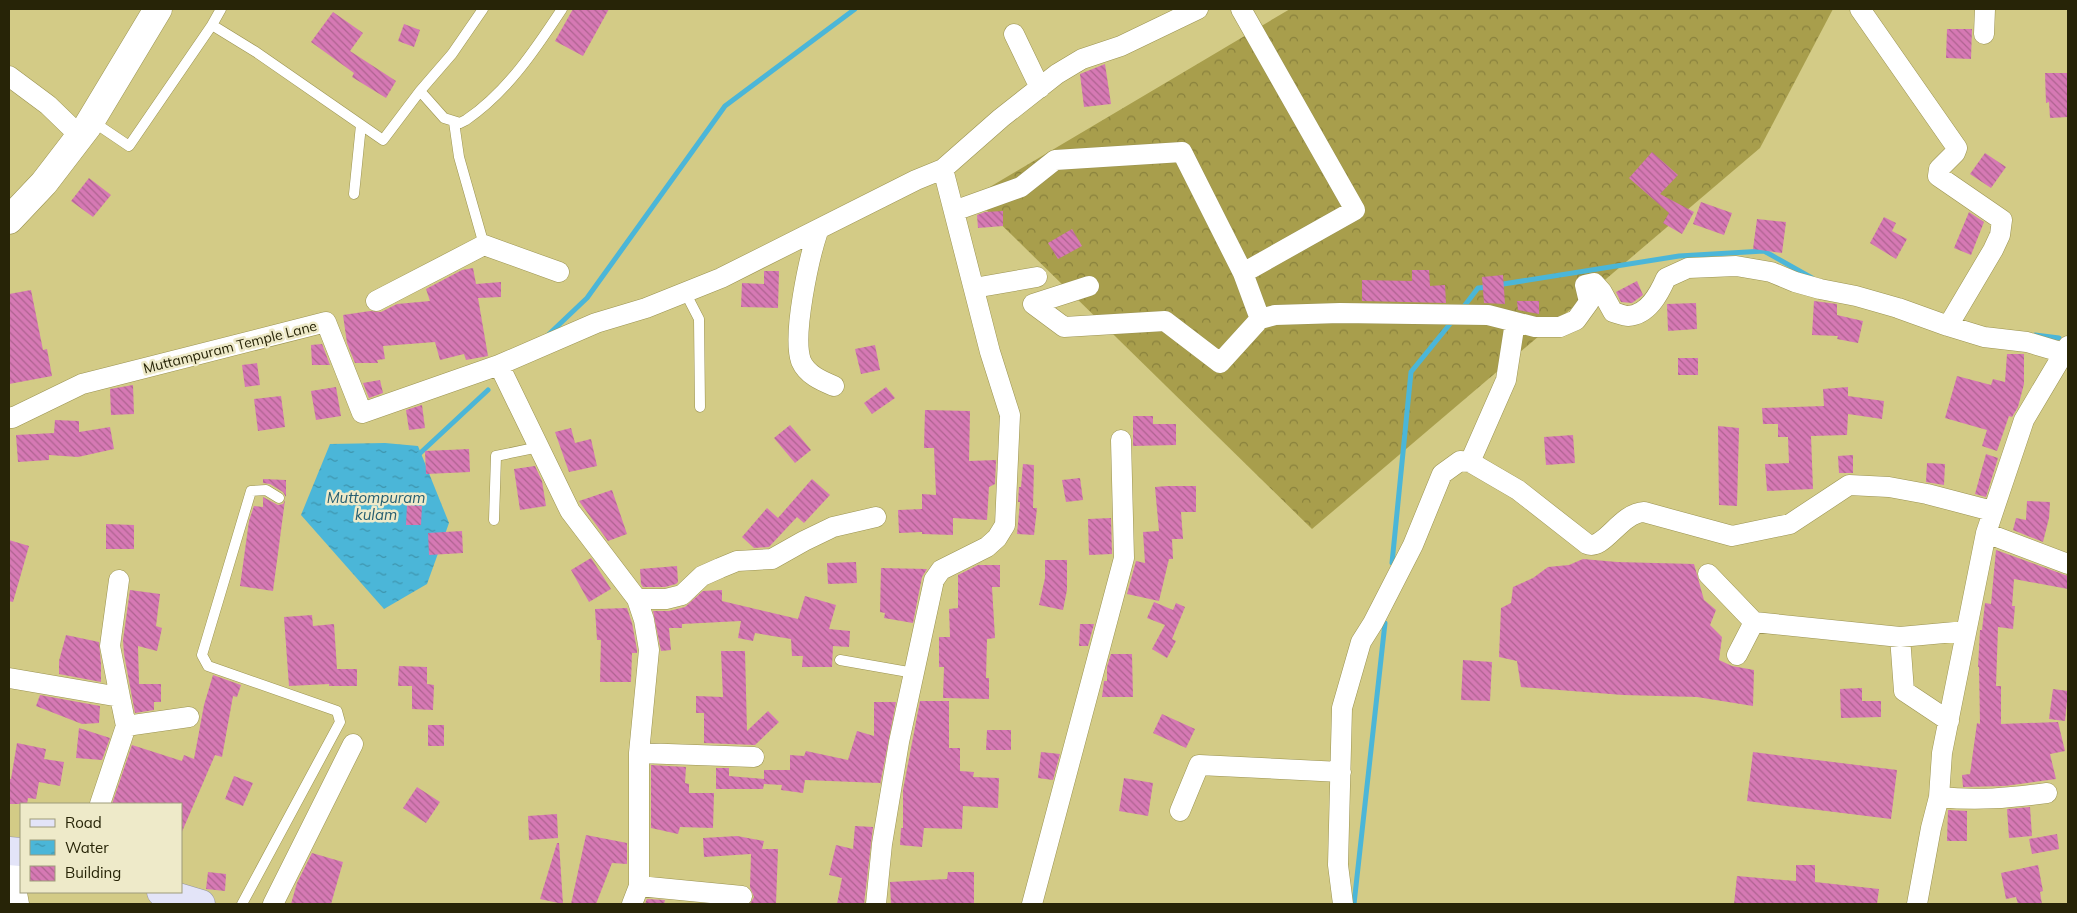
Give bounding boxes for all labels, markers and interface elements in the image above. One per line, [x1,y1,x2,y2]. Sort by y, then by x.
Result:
street label: Muttampuram Temple Lane [141,317,319,377]
water label: Muttompuram kulam [327,488,425,524]
legend [20,803,182,893]
text: Road [65,813,102,832]
text: Water [65,838,109,857]
text: Building [65,863,121,882]

